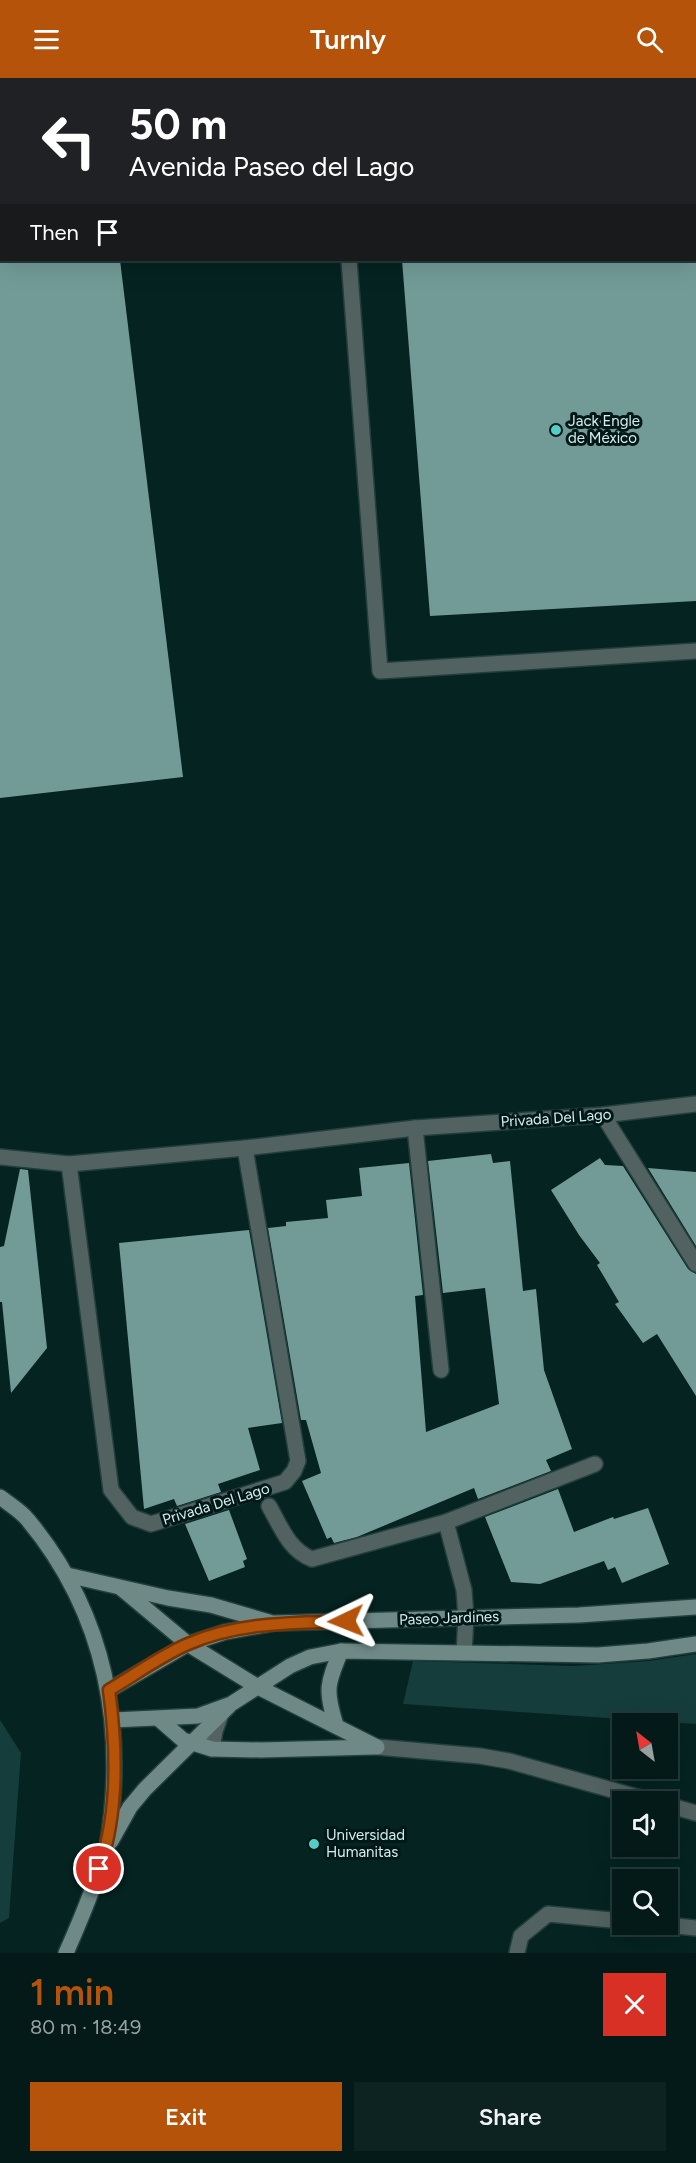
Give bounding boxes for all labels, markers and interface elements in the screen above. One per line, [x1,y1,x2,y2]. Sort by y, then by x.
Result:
icon: menu [30,23,63,56]
text: Turnly [310,23,386,56]
icon: search [633,23,666,56]
text: 50 m [129,99,227,150]
icon: left [30,102,108,180]
text: Avenida Paseo del Lago [129,150,414,183]
icon: arrive [91,216,124,249]
text: Then [30,219,79,246]
place label: Jack Engle de México [568,412,640,447]
marker: Jack Engle de México [549,423,563,437]
street label: Privada Del Lago [500,1105,612,1131]
street label: Privada Del Lago [160,1479,272,1529]
position arrow [314,1589,378,1653]
street label: Paseo Jardines [399,1607,499,1629]
north arrow [612,1713,678,1779]
map controls [612,1713,678,1935]
button: sound [612,1791,678,1857]
place label: Universidad Humanitas [326,1826,405,1861]
marker: Universidad Humanitas [307,1837,321,1851]
pin [73,1843,124,1894]
icon: arrive [82,1852,115,1885]
button: search [612,1869,678,1935]
text: 1 min [30,1971,114,2014]
button: close [603,1973,666,2036]
text: 80 m · 18:49 [30,2015,141,2039]
button: Exit [30,2082,342,2151]
button: Share [354,2082,666,2151]

